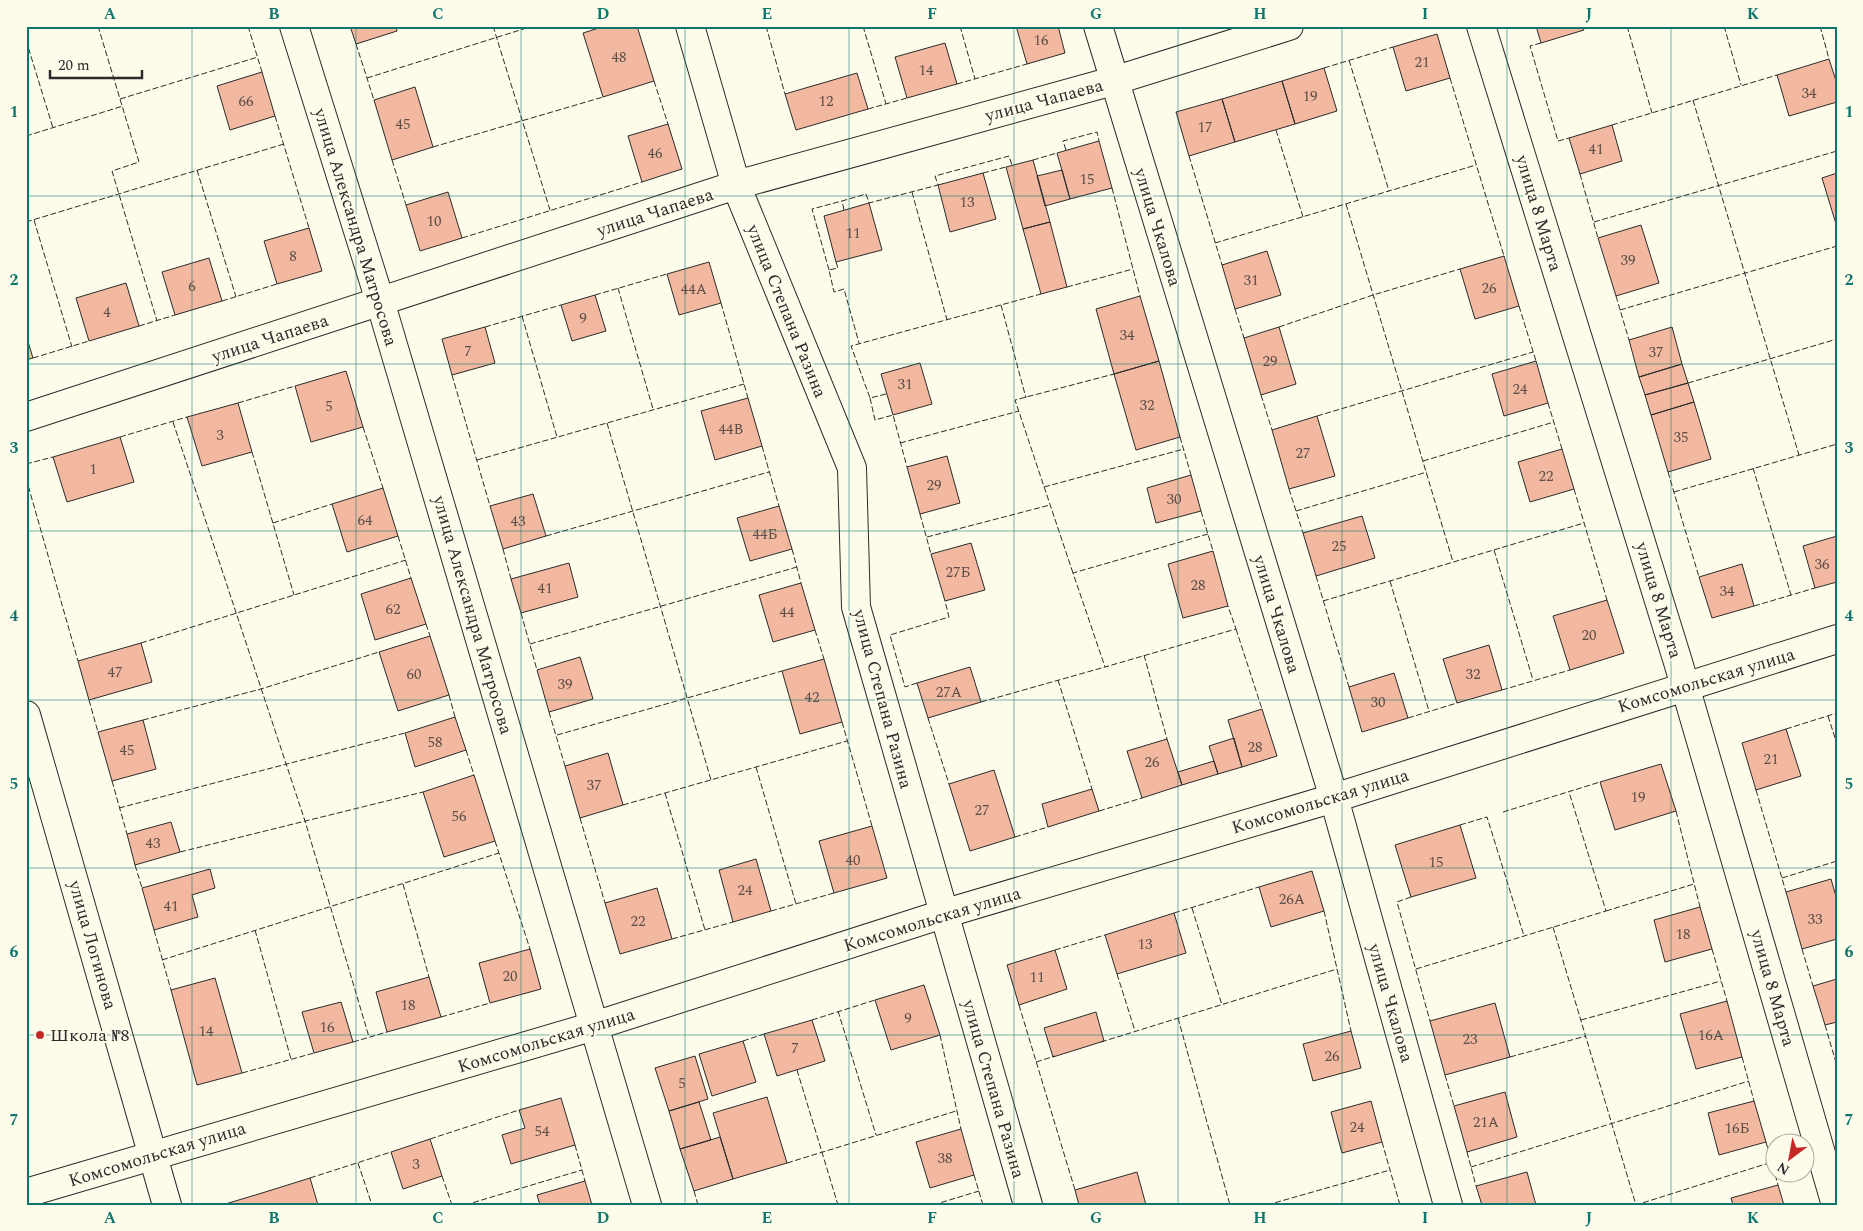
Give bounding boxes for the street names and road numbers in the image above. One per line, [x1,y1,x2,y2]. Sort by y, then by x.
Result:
street label: улица Чапаева [981,72,1106,129]
street label: улица Александра Матросова [306,104,405,350]
street label: улица 8 Марта [1508,151,1569,275]
street label: улица Чкалова [1126,164,1188,290]
street label: улица Чапаева [592,181,717,244]
street label: улица Степана Разина [739,219,834,402]
street label: улица Чапаева [207,307,332,370]
street label: улица Александра Матросова [425,492,520,738]
street label: улица 8 Марта [1628,538,1689,662]
street label: улица Чкалова [1245,551,1307,677]
street label: улица Степана Разина [845,605,920,792]
street label: Комсомольская улица [1614,641,1798,720]
street label: Комсомольская улица [1228,762,1412,841]
street label: улица Логинова [61,876,124,1013]
street label: Комсомольская улица [840,880,1024,959]
street label: улица 8 Марта [1743,926,1802,1050]
street label: улица Чкалова [1360,940,1420,1066]
street label: улица Степана Разина [955,996,1032,1182]
street label: Комсомольская улица [454,1001,638,1080]
street label: Комсомольская улица [65,1115,249,1194]

